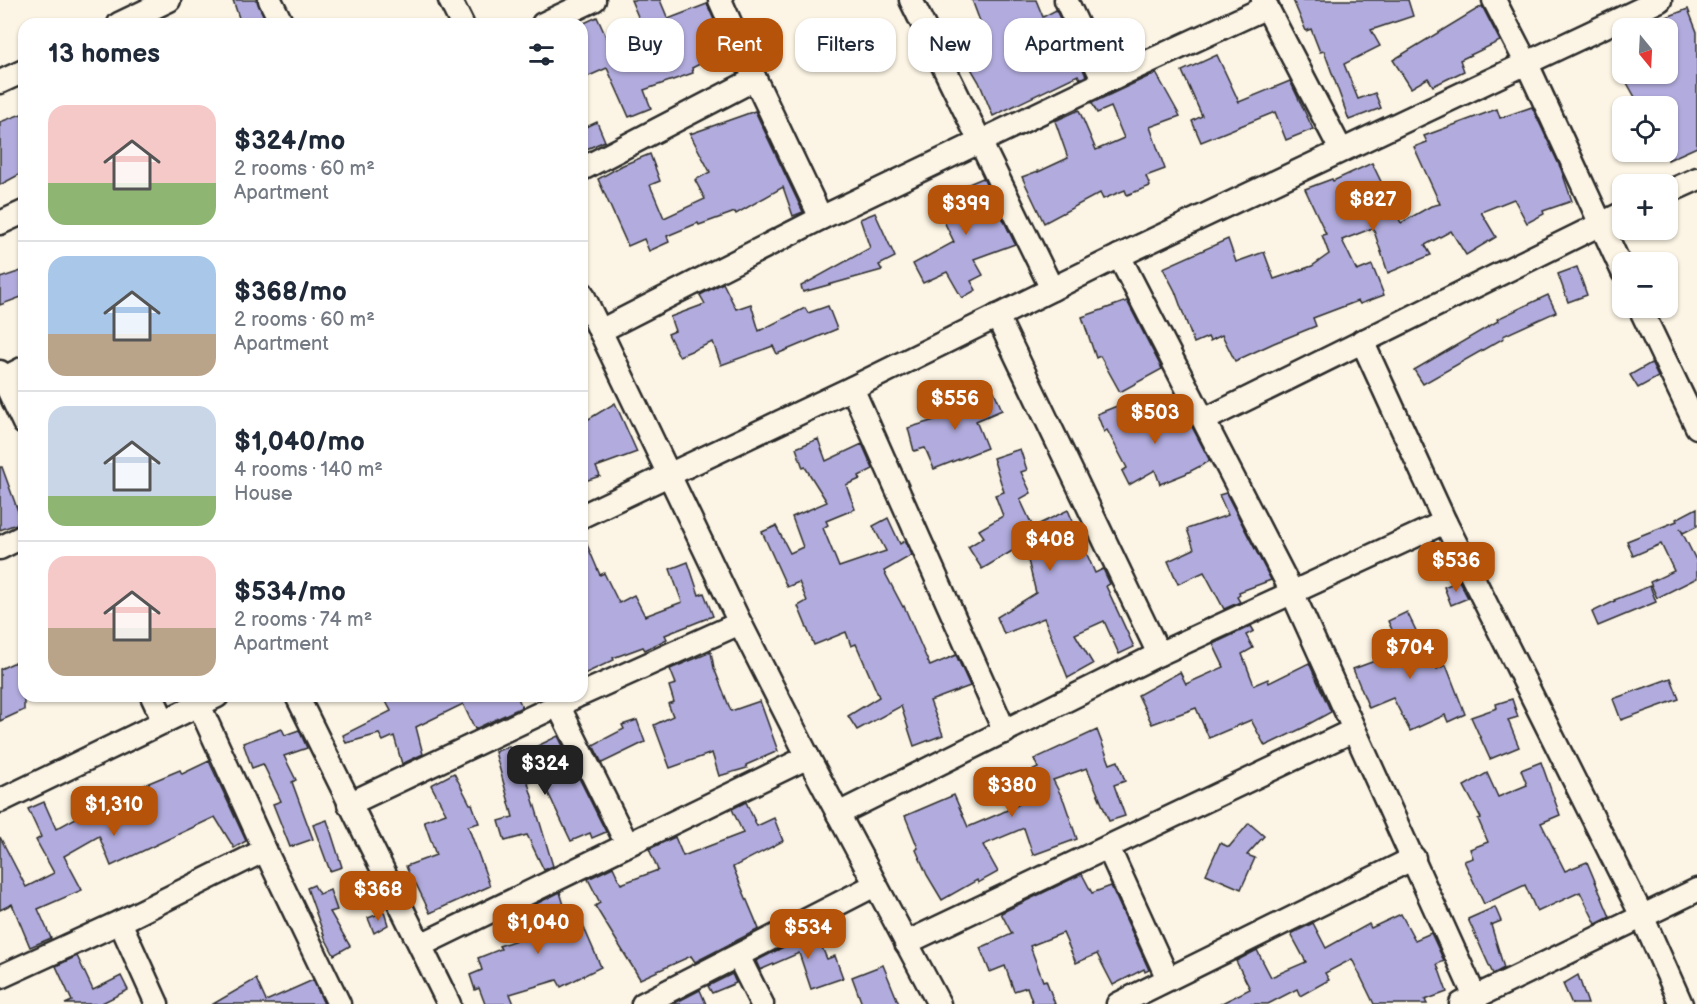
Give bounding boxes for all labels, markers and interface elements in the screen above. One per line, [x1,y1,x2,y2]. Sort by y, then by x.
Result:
chip: Buy [606,18,684,72]
chip: Rent [696,18,783,72]
chip: Filters [795,18,896,72]
chip: New [908,18,992,72]
chip: Apartment [1004,18,1145,72]
north arrow [1612,18,1678,84]
map controls [1612,18,1678,318]
icon: filters [525,38,558,71]
text: 13 homes [48,39,160,70]
button: locate [1612,96,1678,162]
text: $324/mo [234,126,345,157]
icon: home [96,129,168,201]
text: 2 rooms · 60 m² [234,157,375,181]
button: + [1612,174,1678,240]
text: Apartment [234,181,329,205]
pin: $827 [1337,181,1409,232]
pin: $399 [930,185,1002,236]
text: $827 [1349,188,1397,212]
text: $399 [942,192,990,216]
button: − [1612,252,1678,318]
text: $368/mo [234,277,347,308]
icon: home [96,280,168,352]
text: 2 rooms · 60 m² [234,308,375,332]
text: Apartment [234,332,329,356]
pin: $556 [919,380,991,431]
text: $556 [931,387,979,411]
pin: $503 [1119,394,1191,445]
text: $503 [1131,401,1179,425]
text: $1,040/mo [234,427,365,458]
icon: home [96,430,168,502]
text: 4 rooms · 140 m² [234,458,383,482]
text: House [234,482,293,506]
pin: $408 [1014,521,1086,572]
text: $408 [1025,528,1075,552]
pin: $536 [1420,542,1492,593]
text: $536 [1432,549,1480,573]
text: $534/mo [234,577,346,608]
icon: home [96,580,168,652]
text: 2 rooms · 74 m² [234,608,372,632]
pin: $704 [1374,629,1446,680]
text: Apartment [234,632,329,656]
text: $704 [1386,636,1434,660]
pin: $324 [509,745,581,796]
text: $324 [521,752,569,776]
pin: $380 [976,767,1048,818]
text: $380 [987,774,1037,798]
pin: $1,310 [65,786,163,837]
text: $1,310 [85,793,143,817]
pin: $368 [342,871,414,922]
text: $368 [354,878,403,902]
pin: $1,040 [489,904,587,955]
pin: $534 [772,909,844,960]
text: $1,040 [507,911,569,935]
text: $534 [784,916,832,940]

